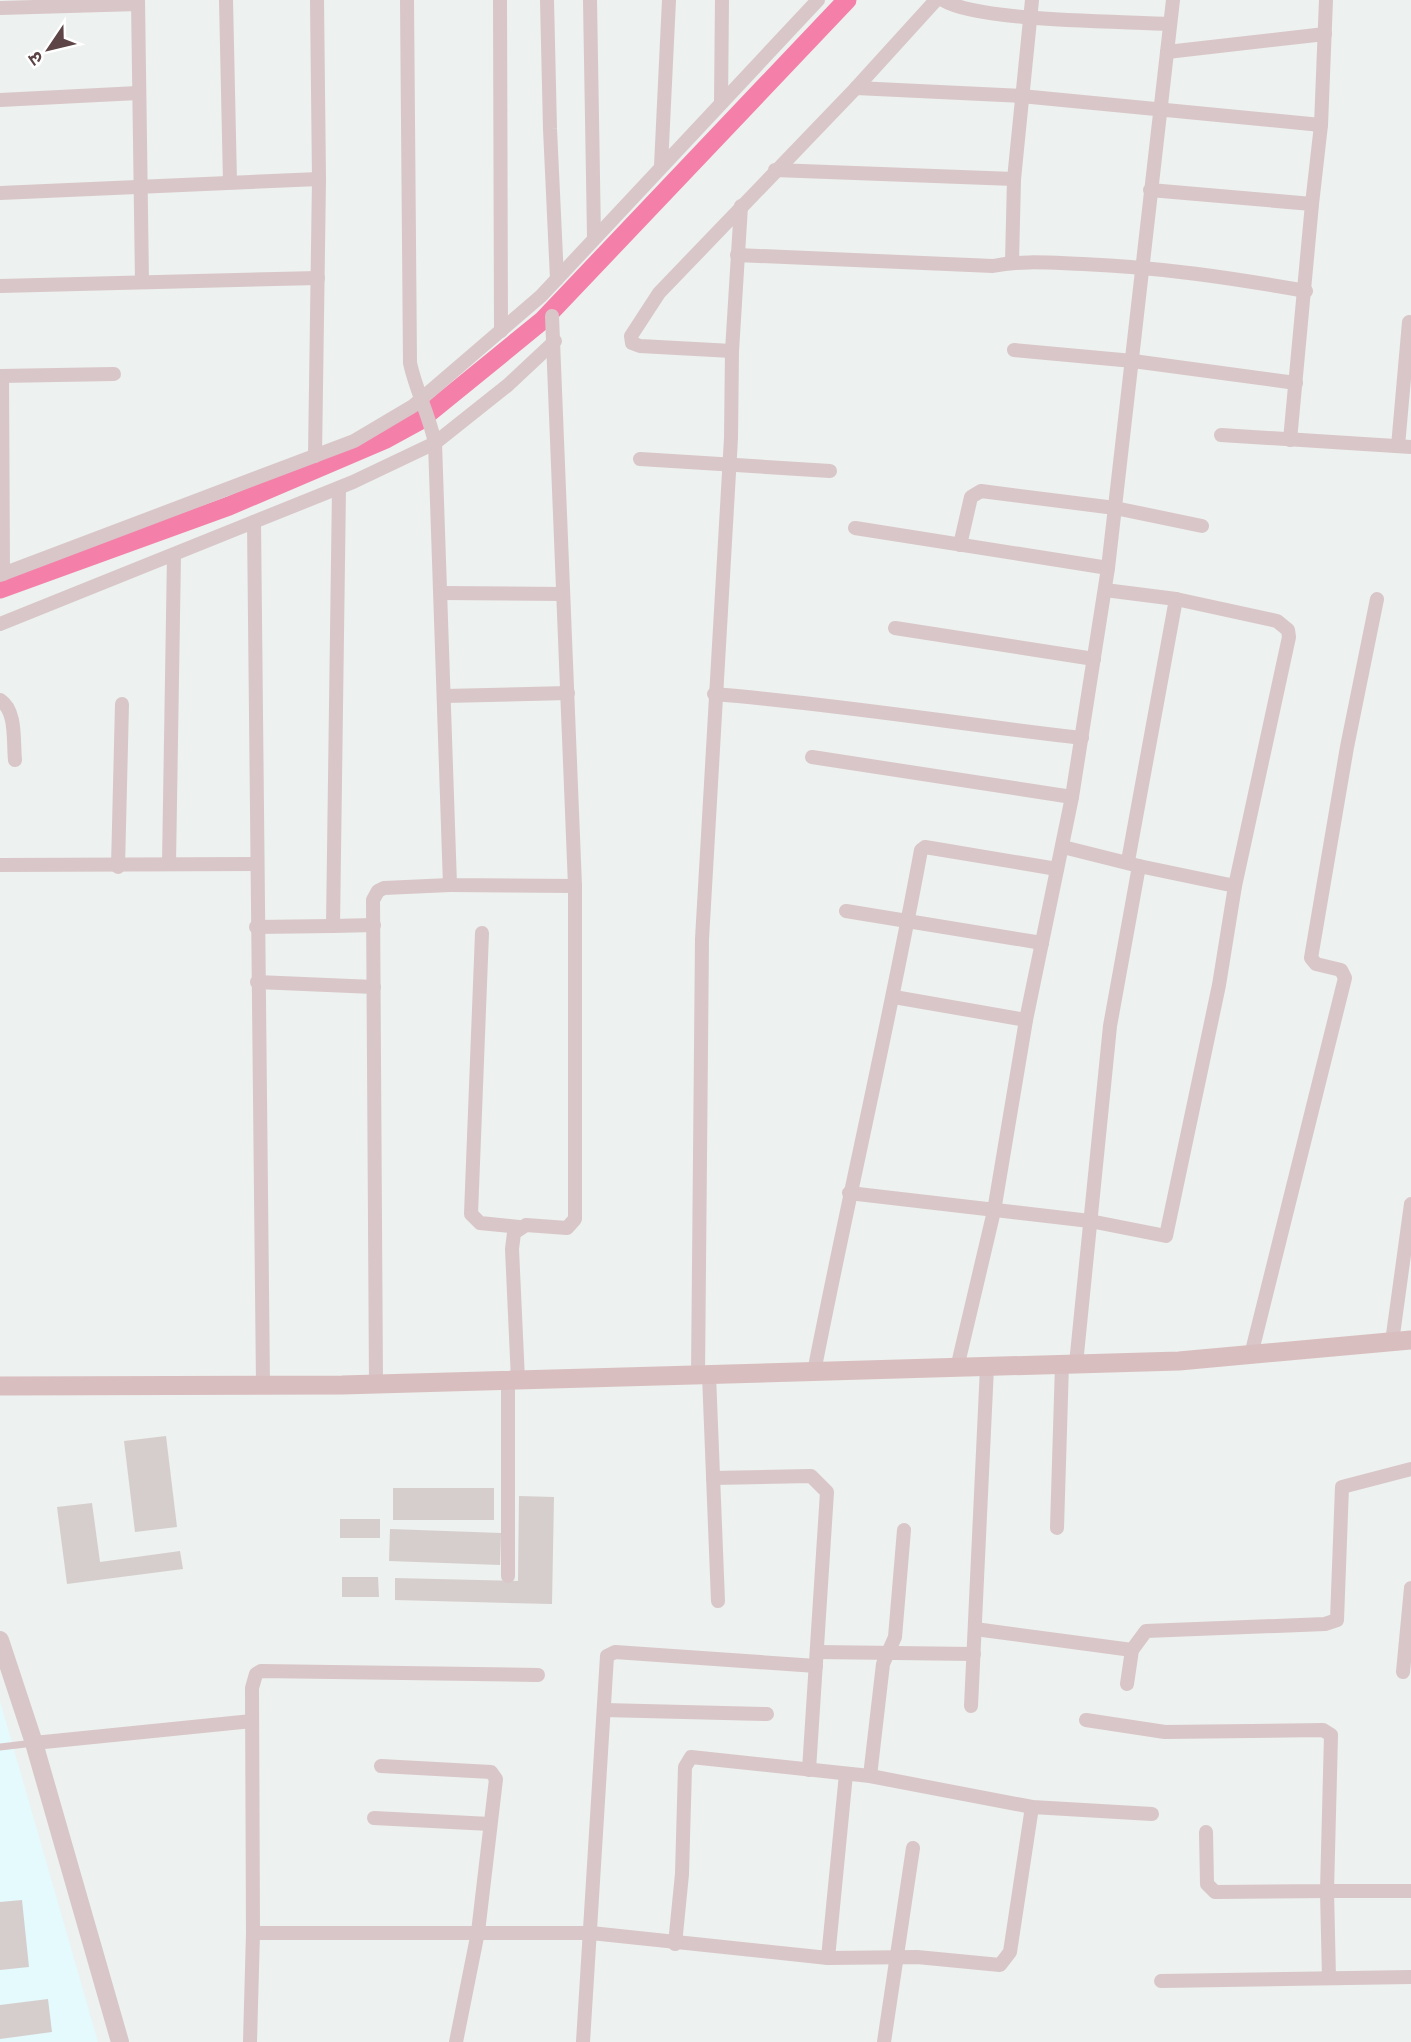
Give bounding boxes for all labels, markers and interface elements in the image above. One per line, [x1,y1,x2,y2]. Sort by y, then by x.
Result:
north arrow [14,14,84,84]
text: उ [19,45,50,72]

